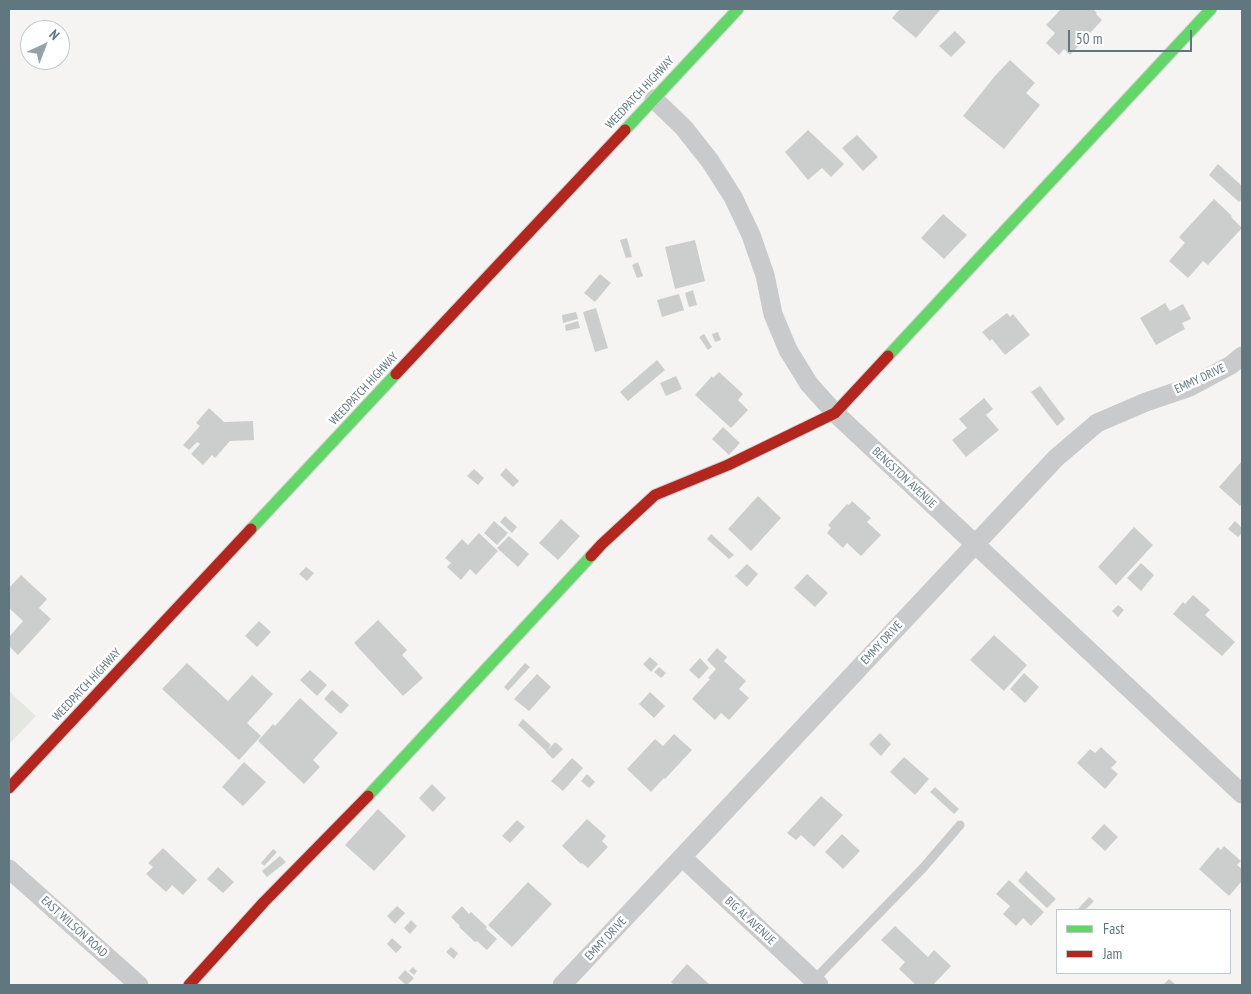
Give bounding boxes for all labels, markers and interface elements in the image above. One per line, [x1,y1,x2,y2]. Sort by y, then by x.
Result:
north arrow [20,20,70,70]
scale bar [1071,20,1195,52]
text: N [46,26,63,44]
text: 50 m [1076,29,1102,48]
street label: WEEDPATCH HIGHWAY [603,54,677,132]
street label: WEEDPATCH HIGHWAY [327,350,401,428]
street label: EMMY DRIVE [1172,361,1228,397]
street label: BENGSTON AVENUE [869,445,939,511]
street label: EMMY DRIVE [858,618,906,668]
street label: WEEDPATCH HIGHWAY [50,646,124,724]
street label: EAST WILSON ROAD [38,893,110,961]
street label: BIG AL AVENUE [722,894,778,948]
legend [1056,909,1231,974]
street label: EMMY DRIVE [582,914,630,964]
text: Fast [1103,919,1124,938]
text: Jam [1103,944,1122,963]

